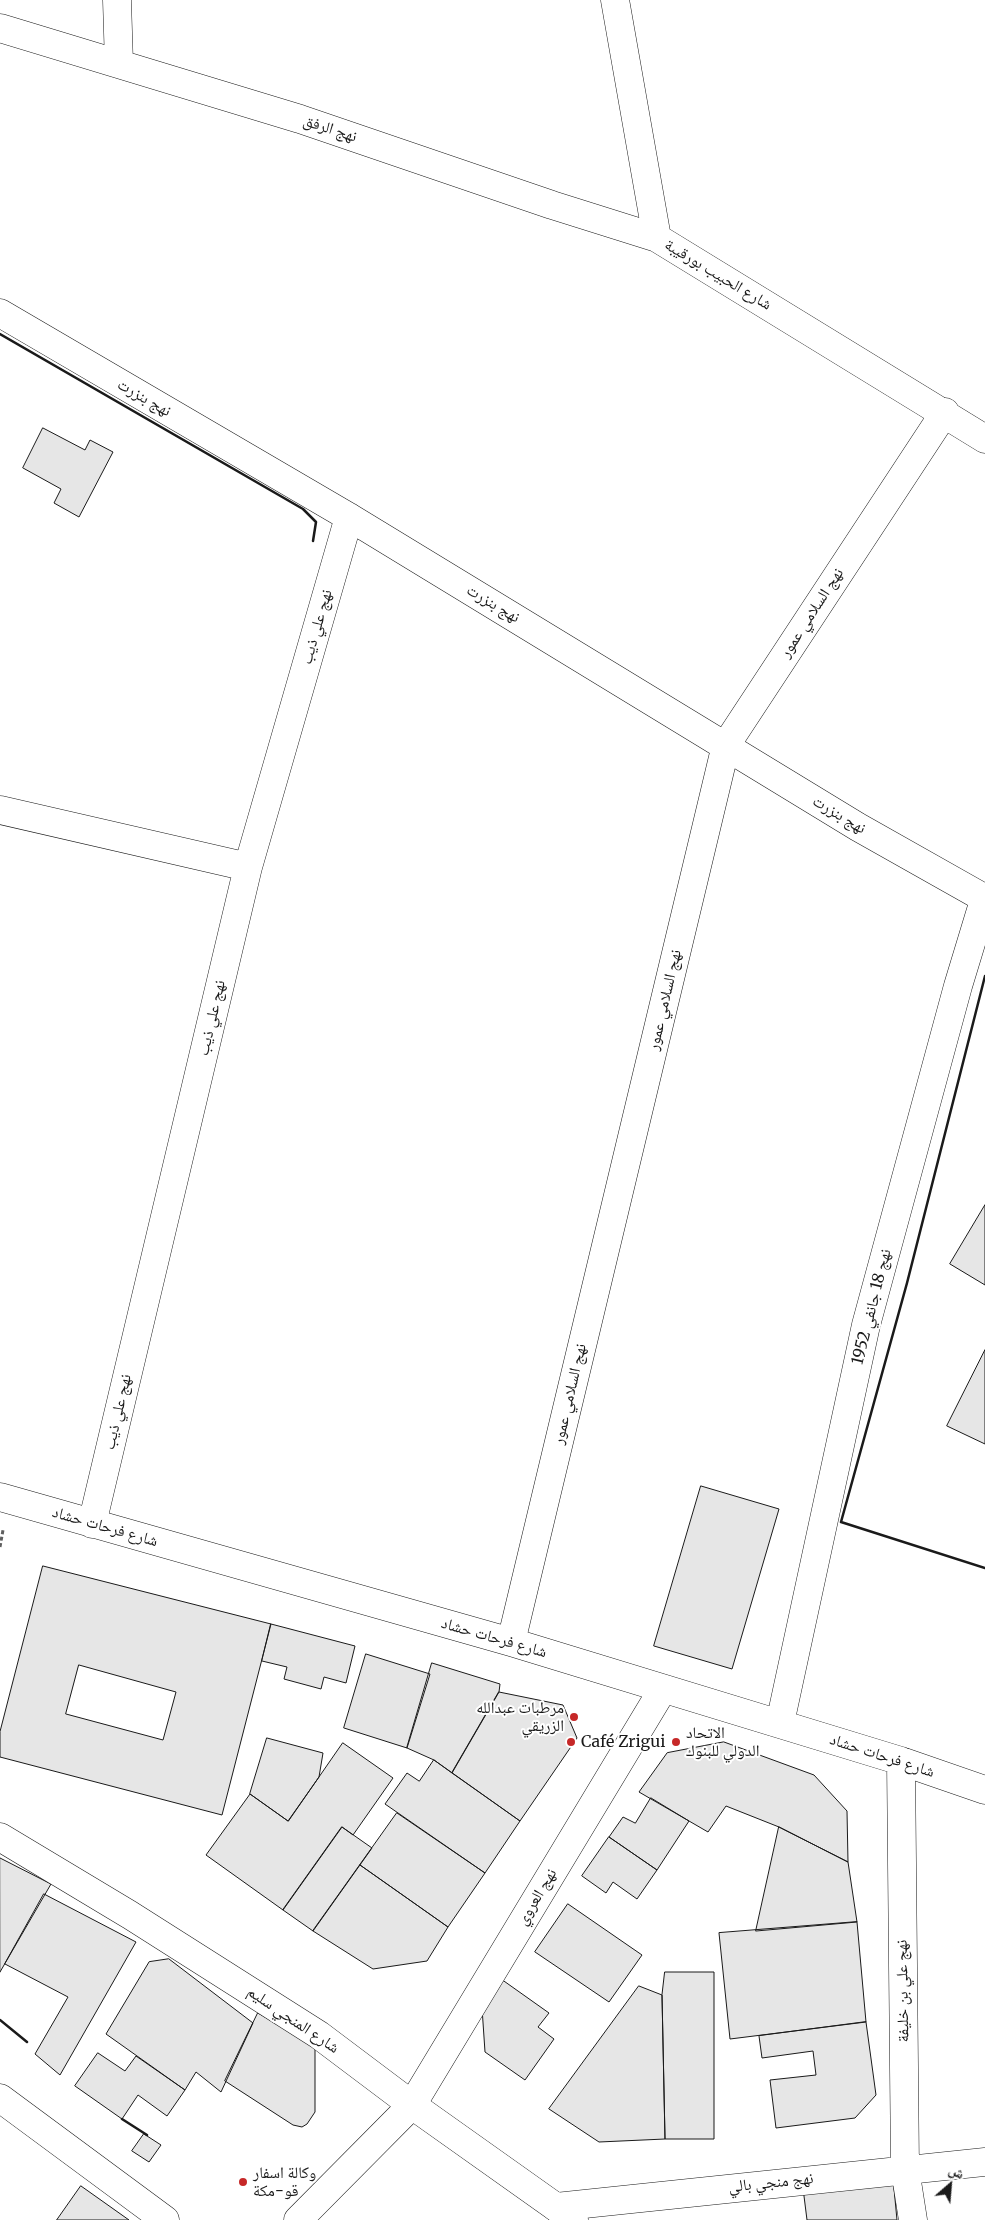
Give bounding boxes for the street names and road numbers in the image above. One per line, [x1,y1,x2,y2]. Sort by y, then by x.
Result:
street label: نهج الرفق [301,111,359,147]
street label: شارع الحبيب بورقيبة [661,235,775,315]
street label: نهج بنزرت [114,375,174,421]
street label: نهج السلامي عمور [776,565,848,661]
street label: نهج بنزرت [463,581,523,627]
street label: نهج علي ذيب [297,587,337,667]
street label: نهج بنزرت [809,792,869,838]
street label: نهج السلامي عمور [644,948,686,1052]
street label: نهج علي ذيب [194,978,230,1058]
street label: نهج 18 جانفي 1952 [848,1247,896,1367]
street label: نهج السلامي عمور [549,1342,591,1446]
street label: نهج علي ذيب [100,1372,136,1452]
street label: شارع فرحات حشاد [50,1503,160,1551]
street label: شارع فرحات حشاد [439,1614,549,1662]
street label: شارع فرحات حشاد [827,1730,937,1782]
street label: نهج العروي [513,1865,561,1929]
street label: نهج علي بن خليفة [893,1940,913,2042]
street label: شارع المنجي سليم [243,1982,343,2058]
street label: نهج منجي بالي [728,2169,814,2197]

